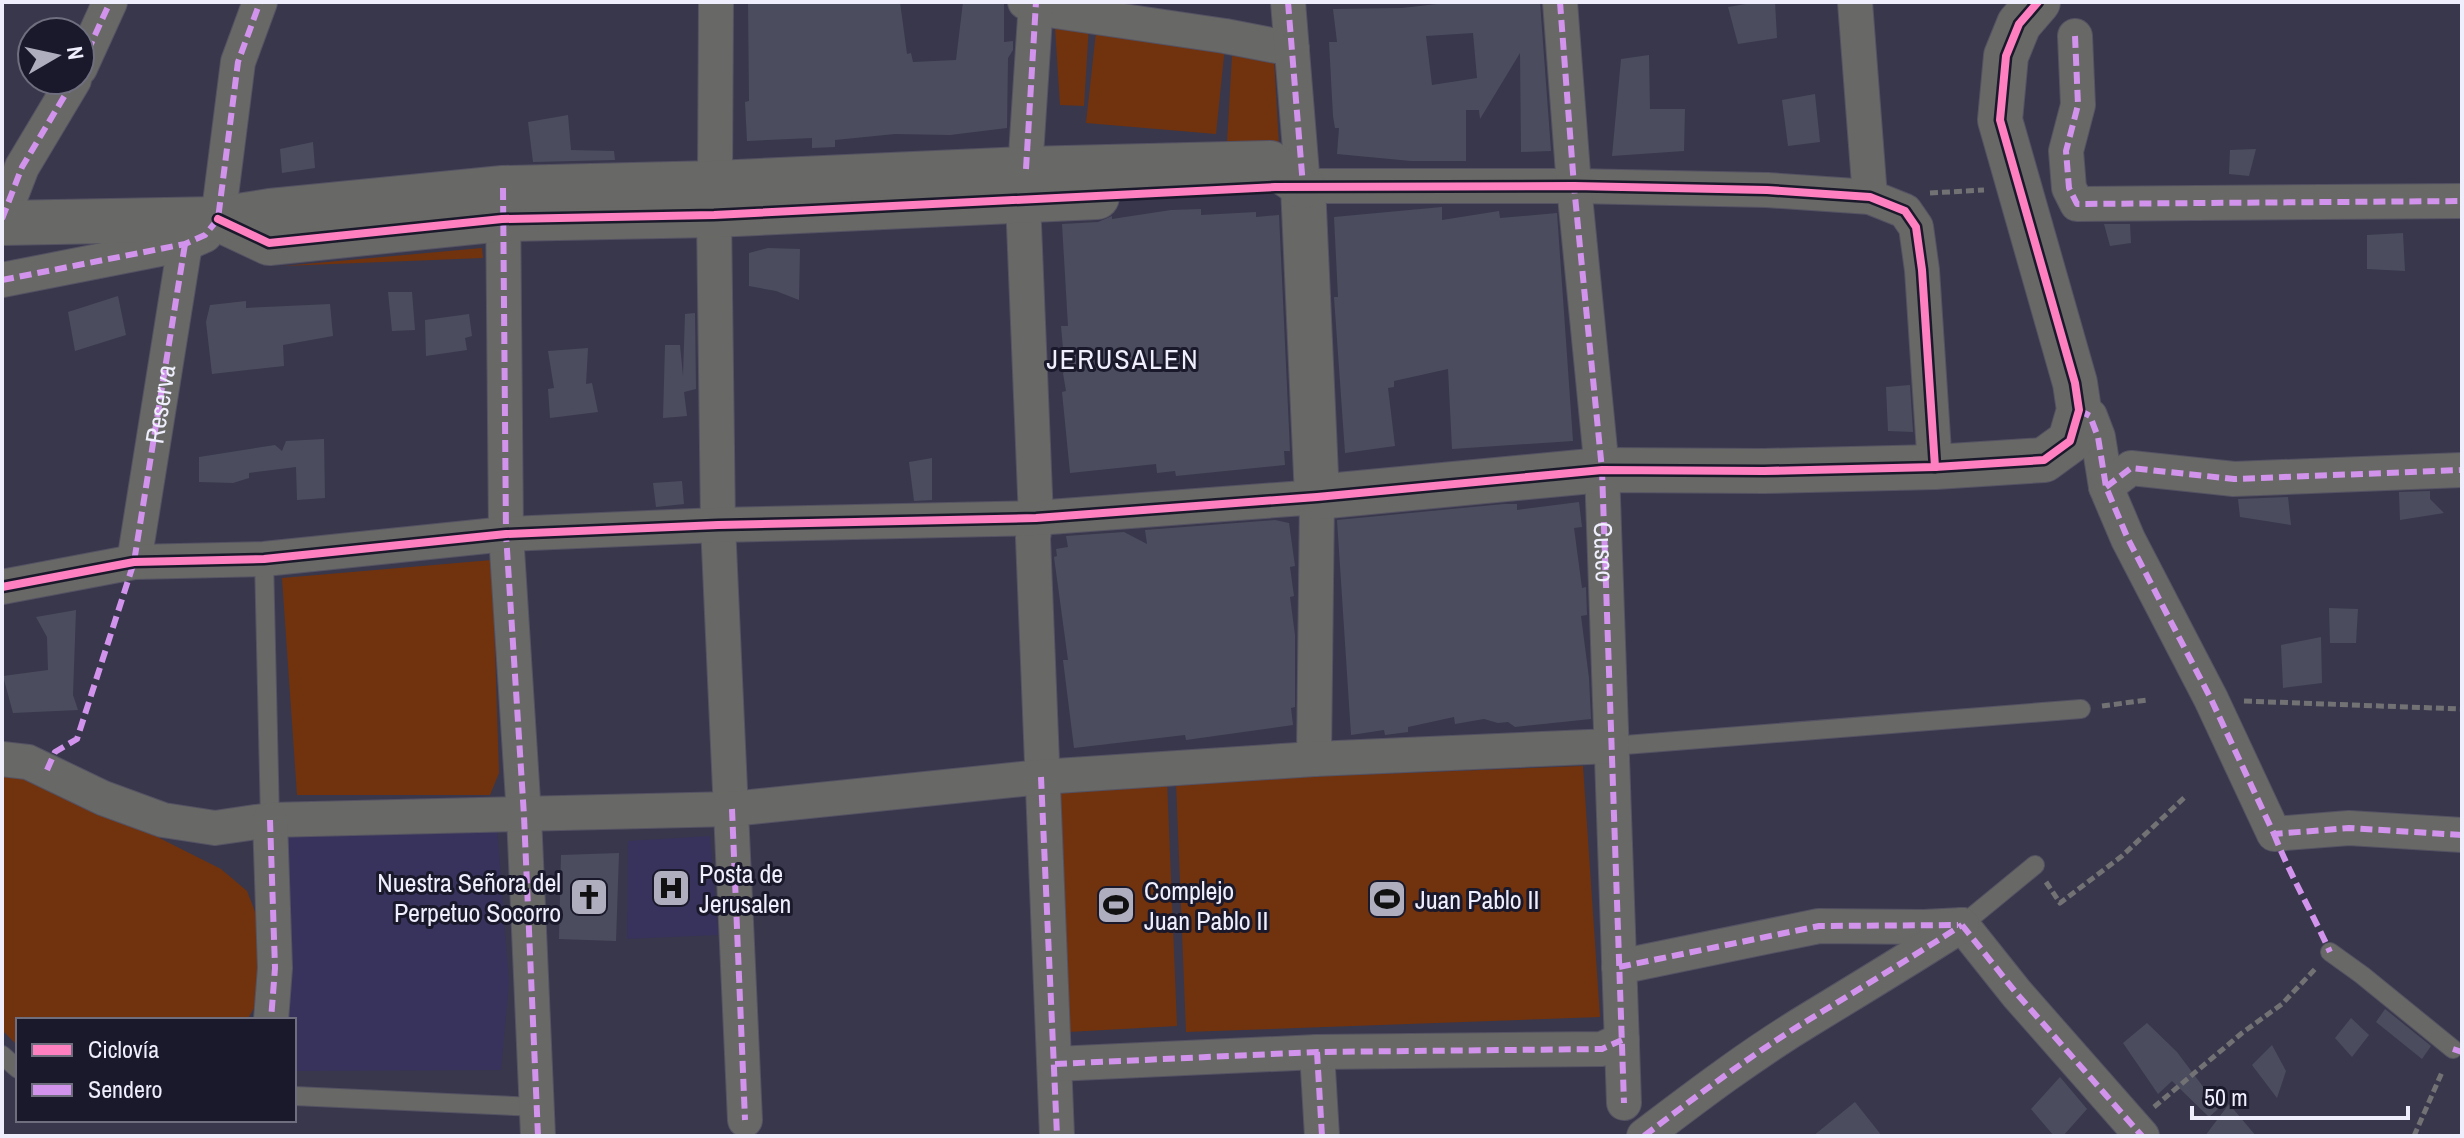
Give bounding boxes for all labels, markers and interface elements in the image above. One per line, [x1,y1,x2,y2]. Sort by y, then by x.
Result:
north arrow [16,16,96,96]
text: N [60,44,92,62]
district label: JERUSALEN [1046,340,1200,378]
street label: Reserva [136,362,183,446]
street label: Cusco [1586,521,1623,583]
place label: Posta de Jerusalen [699,856,791,921]
place label: Nuestra Señora del Perpetuo Socorro [377,865,561,930]
hospital icon: Posta de Jerusalen [650,867,692,909]
place label: Complejo Juan Pablo II [1144,873,1268,938]
church icon: Nuestra Señora del Perpetuo Socorro [568,876,610,918]
sports icon: Juan Pablo II [1366,878,1408,920]
place label: Juan Pablo II [1415,882,1539,917]
sports icon: Complejo Juan Pablo II [1095,884,1137,926]
legend [16,1018,296,1122]
text: Ciclovía [88,1033,159,1065]
scale bar [2192,1070,2408,1120]
text: Sendero [88,1073,162,1105]
text: 50 m [2204,1081,2248,1113]

